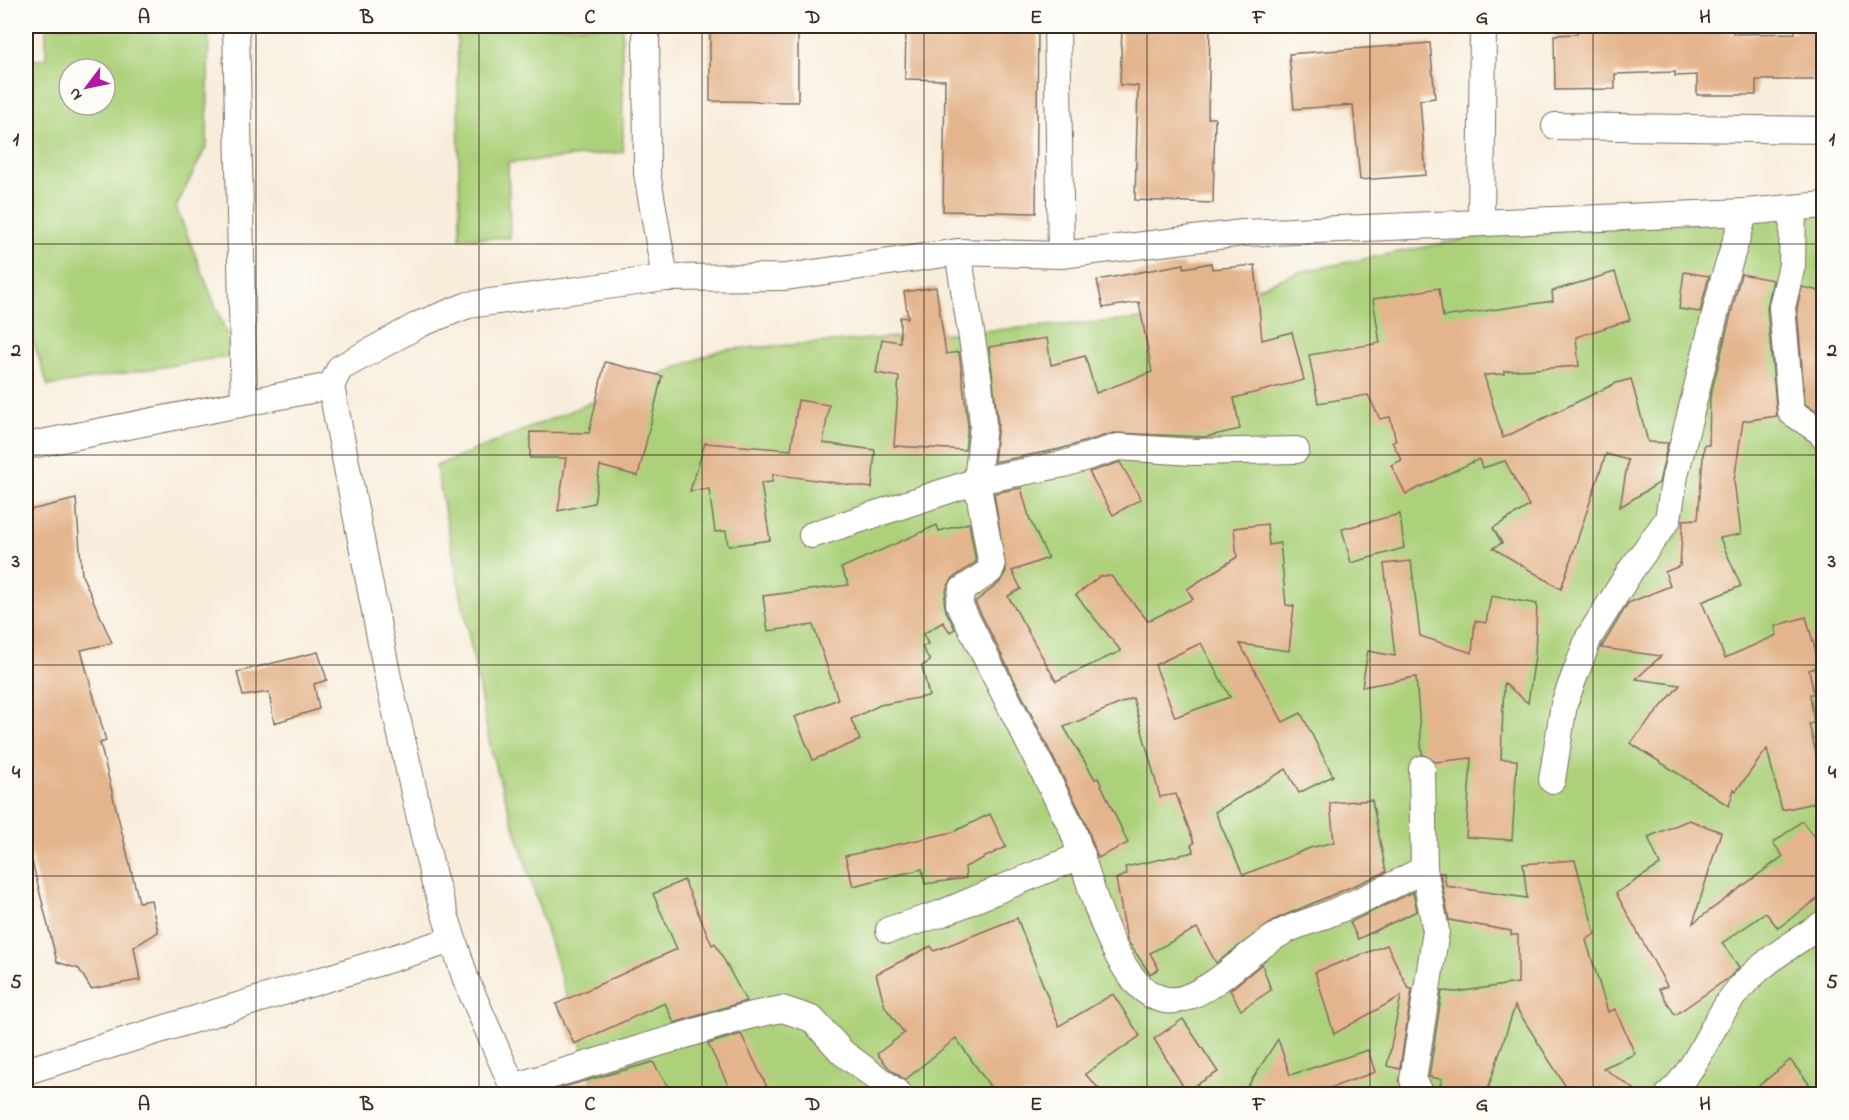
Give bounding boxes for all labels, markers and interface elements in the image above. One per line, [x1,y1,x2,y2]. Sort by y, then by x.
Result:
text: A [138,4,150,33]
text: B [359,4,374,33]
text: C [585,4,596,33]
text: D [805,4,820,33]
text: E [1030,4,1042,33]
text: F [1252,4,1266,33]
text: G [1476,4,1489,33]
text: H [1699,4,1711,33]
north arrow [57,57,117,117]
text: N [63,83,89,105]
text: 1 [13,126,20,155]
text: 1 [1829,126,1836,155]
text: 2 [10,337,21,366]
text: 2 [1826,337,1837,366]
text: 3 [11,548,20,577]
text: 3 [1827,548,1836,577]
text: 4 [12,759,21,788]
text: 4 [1828,759,1837,788]
text: 5 [10,969,22,998]
text: 5 [1826,969,1838,998]
text: A [138,1091,150,1120]
text: B [359,1091,374,1120]
text: C [585,1091,596,1120]
text: D [805,1091,820,1120]
text: E [1030,1091,1042,1120]
text: F [1252,1091,1266,1120]
text: G [1476,1091,1489,1120]
text: H [1699,1091,1711,1120]

